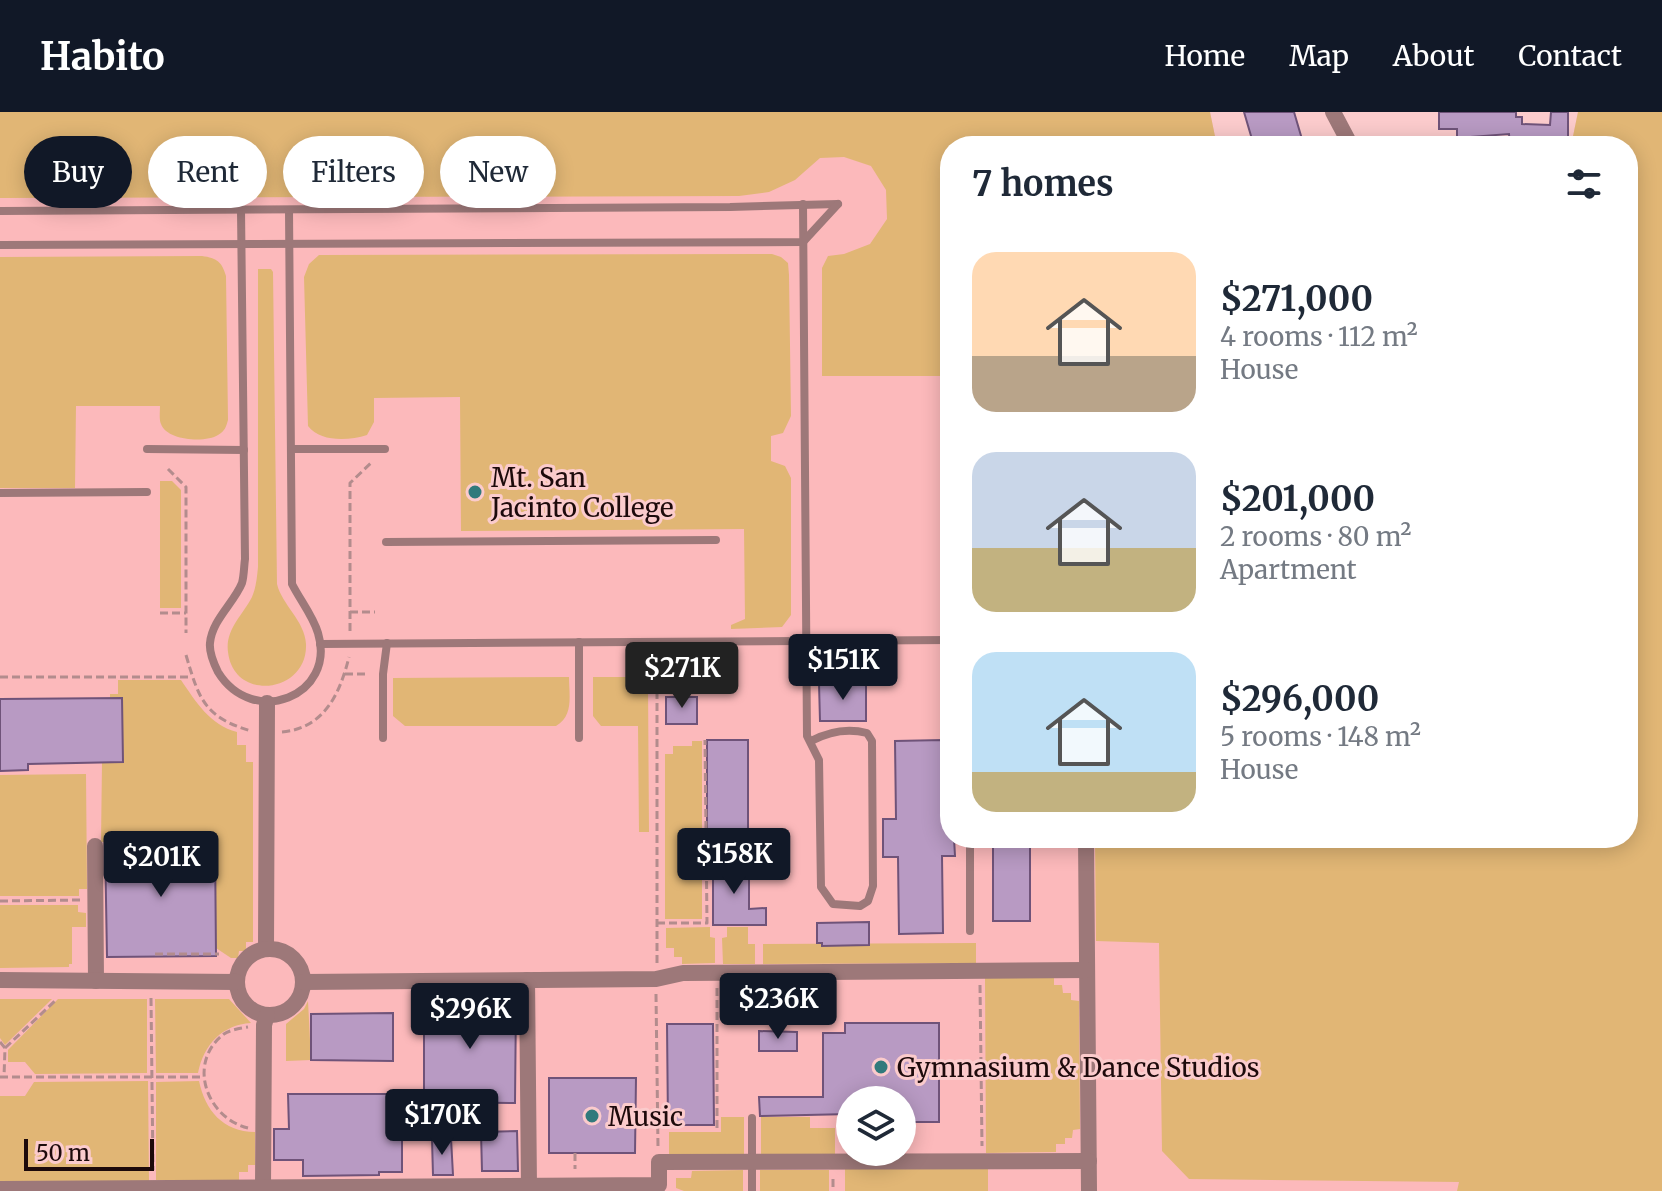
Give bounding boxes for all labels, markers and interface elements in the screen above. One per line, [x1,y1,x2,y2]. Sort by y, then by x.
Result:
text: Habito [40,33,165,80]
text: Home [1164,38,1245,74]
text: Map [1289,38,1349,74]
text: About [1393,38,1474,74]
text: Contact [1518,38,1622,74]
chip: Buy [24,136,132,208]
chip: Rent [148,136,267,208]
chip: Filters [283,136,424,208]
chip: New [440,136,556,208]
icon: filters [1562,162,1606,206]
text: 7 homes [972,163,1114,205]
text: $271,000 [1220,278,1373,320]
icon: home [1036,284,1132,380]
text: 4 rooms · 112 m² [1220,320,1418,353]
text: House [1220,353,1298,386]
place label: Mt. San Jacinto College [490,461,674,524]
text: $201,000 [1220,478,1375,520]
marker: Mt. San Jacinto College [466,483,484,501]
icon: home [1036,484,1132,580]
text: 2 rooms · 80 m² [1220,520,1411,553]
text: Apartment [1220,553,1357,586]
pin: $151K [787,634,899,702]
pin: $271K [626,642,738,710]
text: $151K [807,643,879,676]
text: $271K [643,651,721,684]
text: $296,000 [1220,678,1379,720]
icon: home [1036,684,1132,780]
text: 5 rooms · 148 m² [1220,720,1421,753]
text: House [1220,753,1298,786]
pin: $158K [678,828,790,896]
pin: $201K [105,831,217,899]
text: $158K [695,837,773,870]
text: $201K [121,840,201,873]
pin: $236K [722,973,834,1041]
text: $236K [738,982,818,1015]
pin: $296K [414,983,526,1051]
text: $296K [429,992,511,1025]
place label: Gymnasium & Dance Studios [897,1051,1259,1084]
marker: Gymnasium & Dance Studios [872,1058,890,1076]
map controls [836,1086,916,1166]
button: layers [836,1086,916,1166]
pin: $170K [386,1089,498,1157]
text: $170K [403,1098,481,1131]
place label: Music [608,1100,683,1133]
marker: Music [583,1107,601,1125]
scale bar [24,1135,154,1171]
text: 50 m [36,1139,90,1167]

